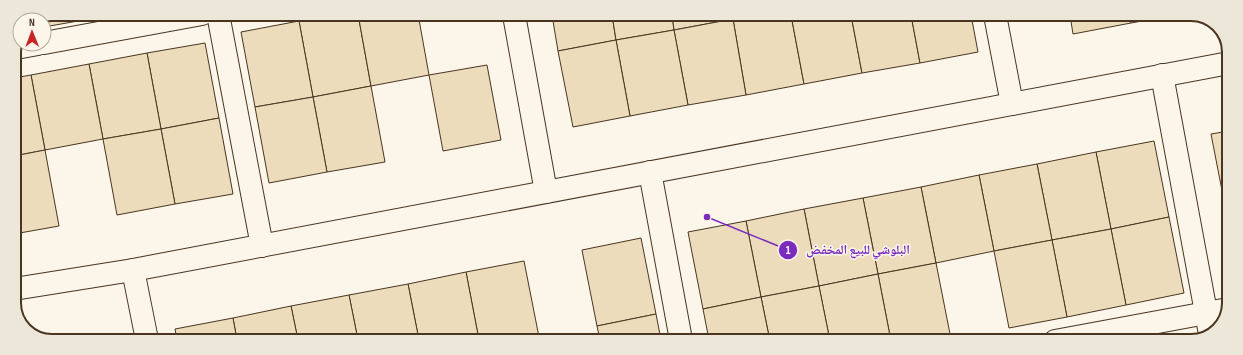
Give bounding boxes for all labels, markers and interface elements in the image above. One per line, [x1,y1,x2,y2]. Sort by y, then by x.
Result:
north arrow [12,12,52,52]
text: N [29,16,35,29]
callout: البلوشي للبيع المخفض [778,237,918,262]
text: البلوشي للبيع المخفض [806,242,910,260]
text: 1 [786,243,791,258]

